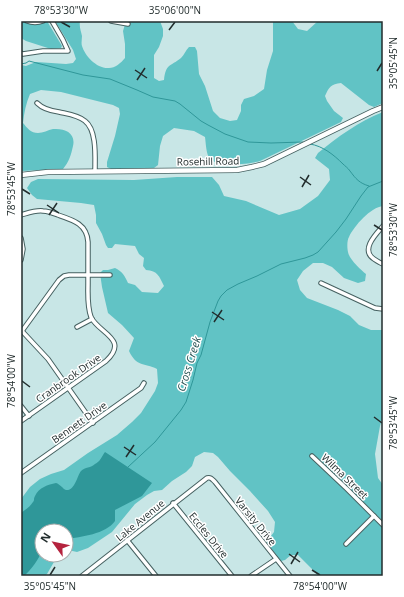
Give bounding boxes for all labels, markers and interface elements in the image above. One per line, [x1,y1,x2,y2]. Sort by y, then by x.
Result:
text: 78°53'30"W [34,3,89,17]
text: 35°06'00"N [149,3,201,17]
text: 35°05'45"N [386,37,400,89]
street label: Rosehill Road [177,153,239,169]
text: 78°53'45"W [4,161,18,216]
text: 78°53'30"W [386,202,400,257]
water label: Cross Creek [173,334,204,393]
street label: Cranbrook Drive [33,350,104,406]
text: 78°54'00"W [4,353,18,408]
text: 78°53'45"W [386,395,400,450]
street label: Bennett Drive [49,398,110,446]
street label: Wilma Street [319,450,372,502]
street label: Varsity Drive [232,494,280,548]
street label: Lake Avenue [113,496,168,544]
street label: Eccles Drive [186,509,232,561]
north arrow [34,523,74,563]
text: N [36,529,54,545]
text: 35°05'45"N [24,579,76,593]
text: 78°54'00"W [293,579,348,593]

